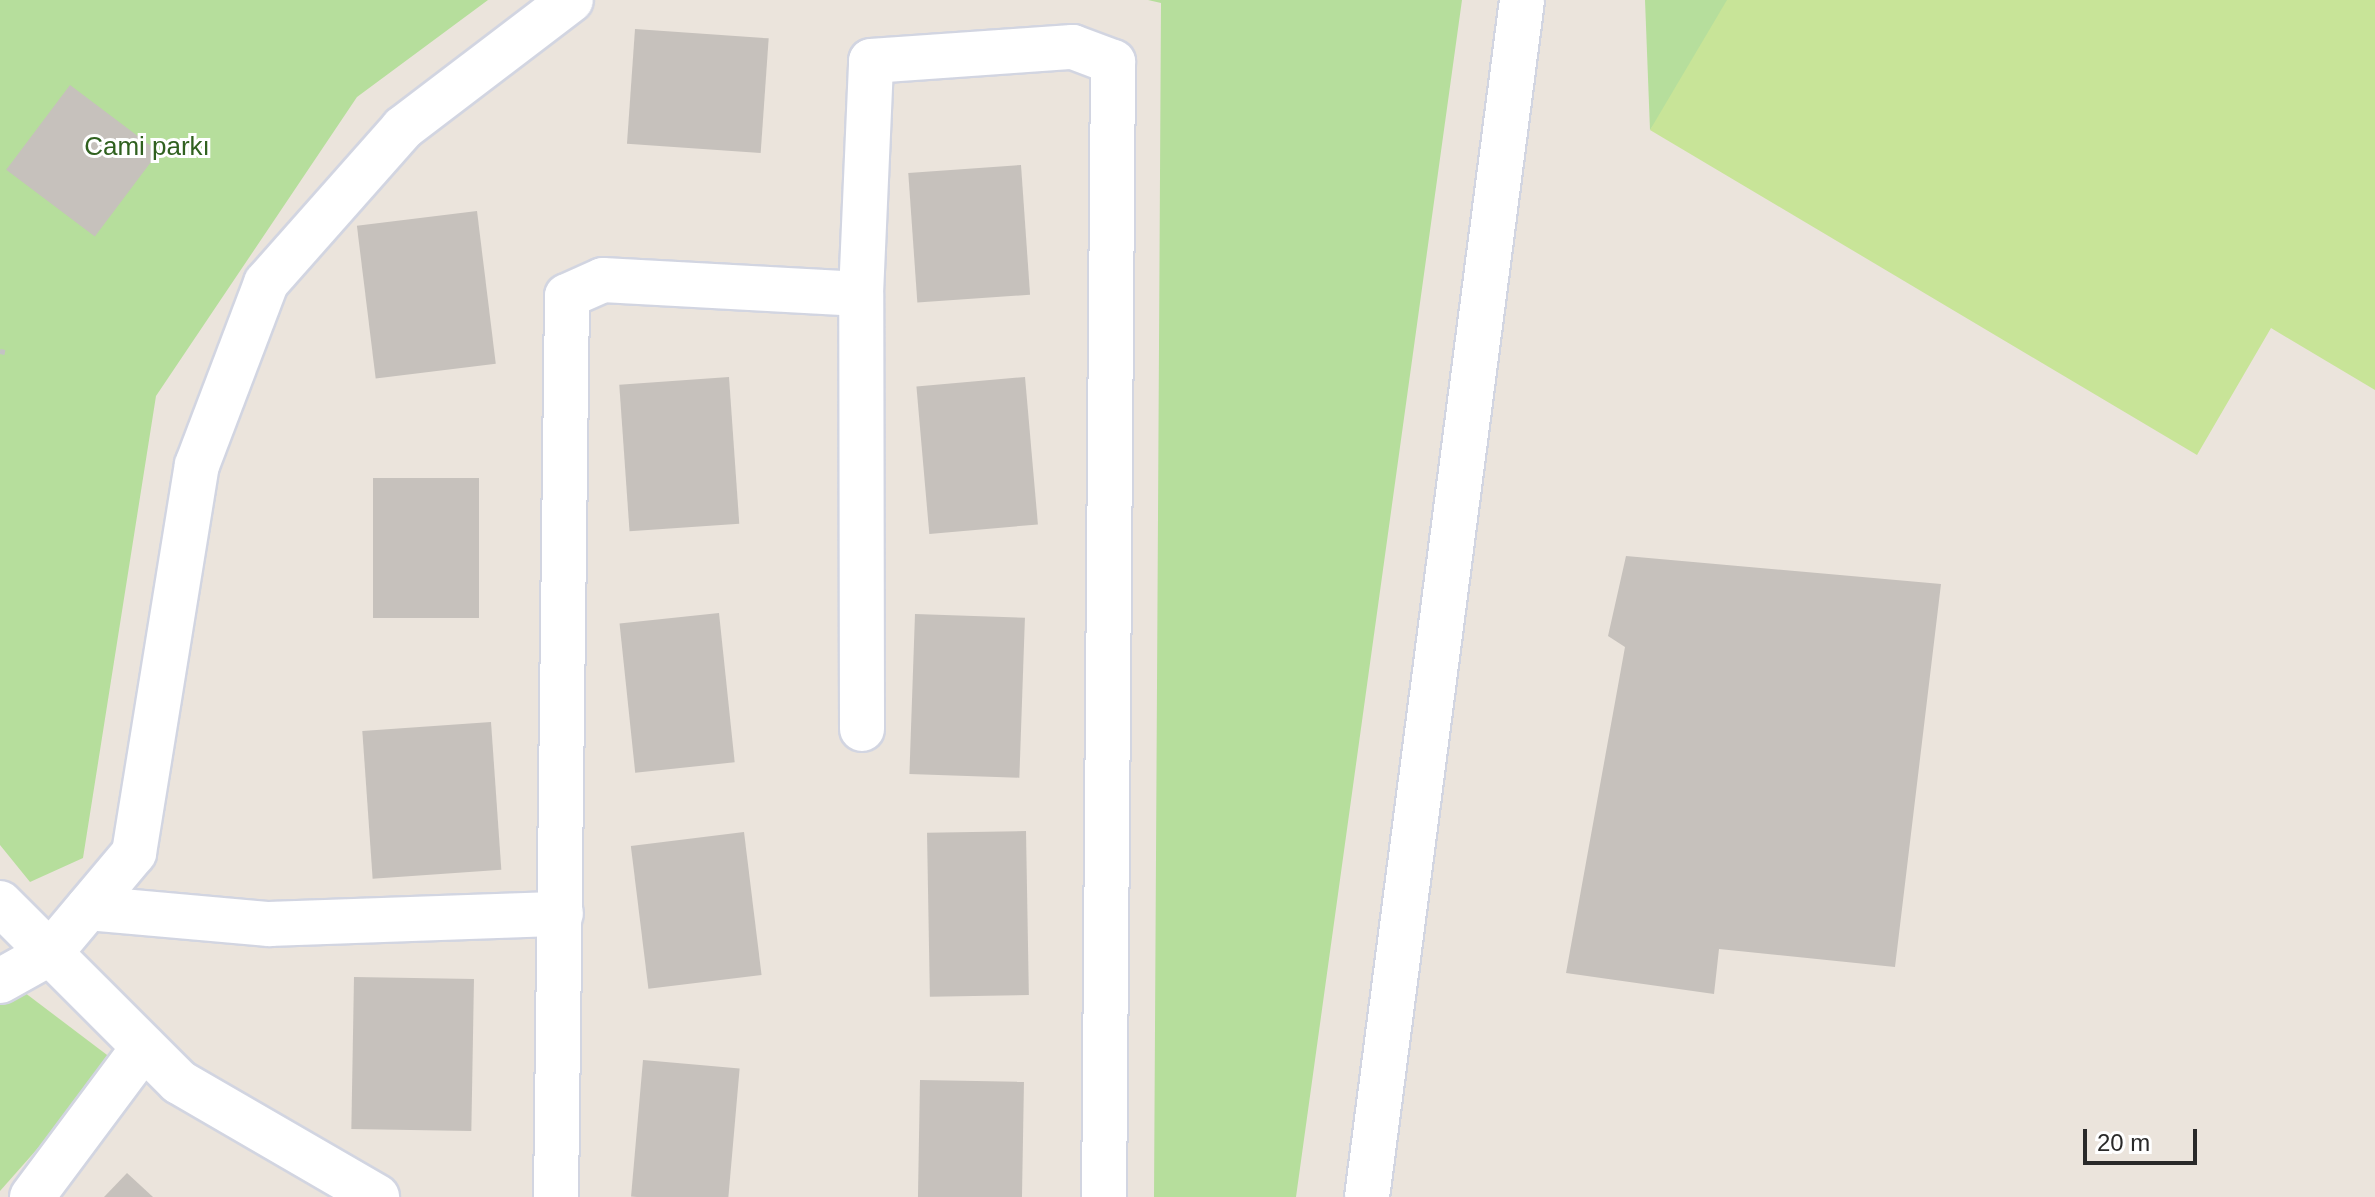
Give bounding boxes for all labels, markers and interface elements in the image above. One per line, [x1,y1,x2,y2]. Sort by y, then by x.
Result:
park label: Cami parkı [84,131,210,163]
scale bar [2087,1113,2201,1163]
text: 20 m [2097,1129,2150,1156]

